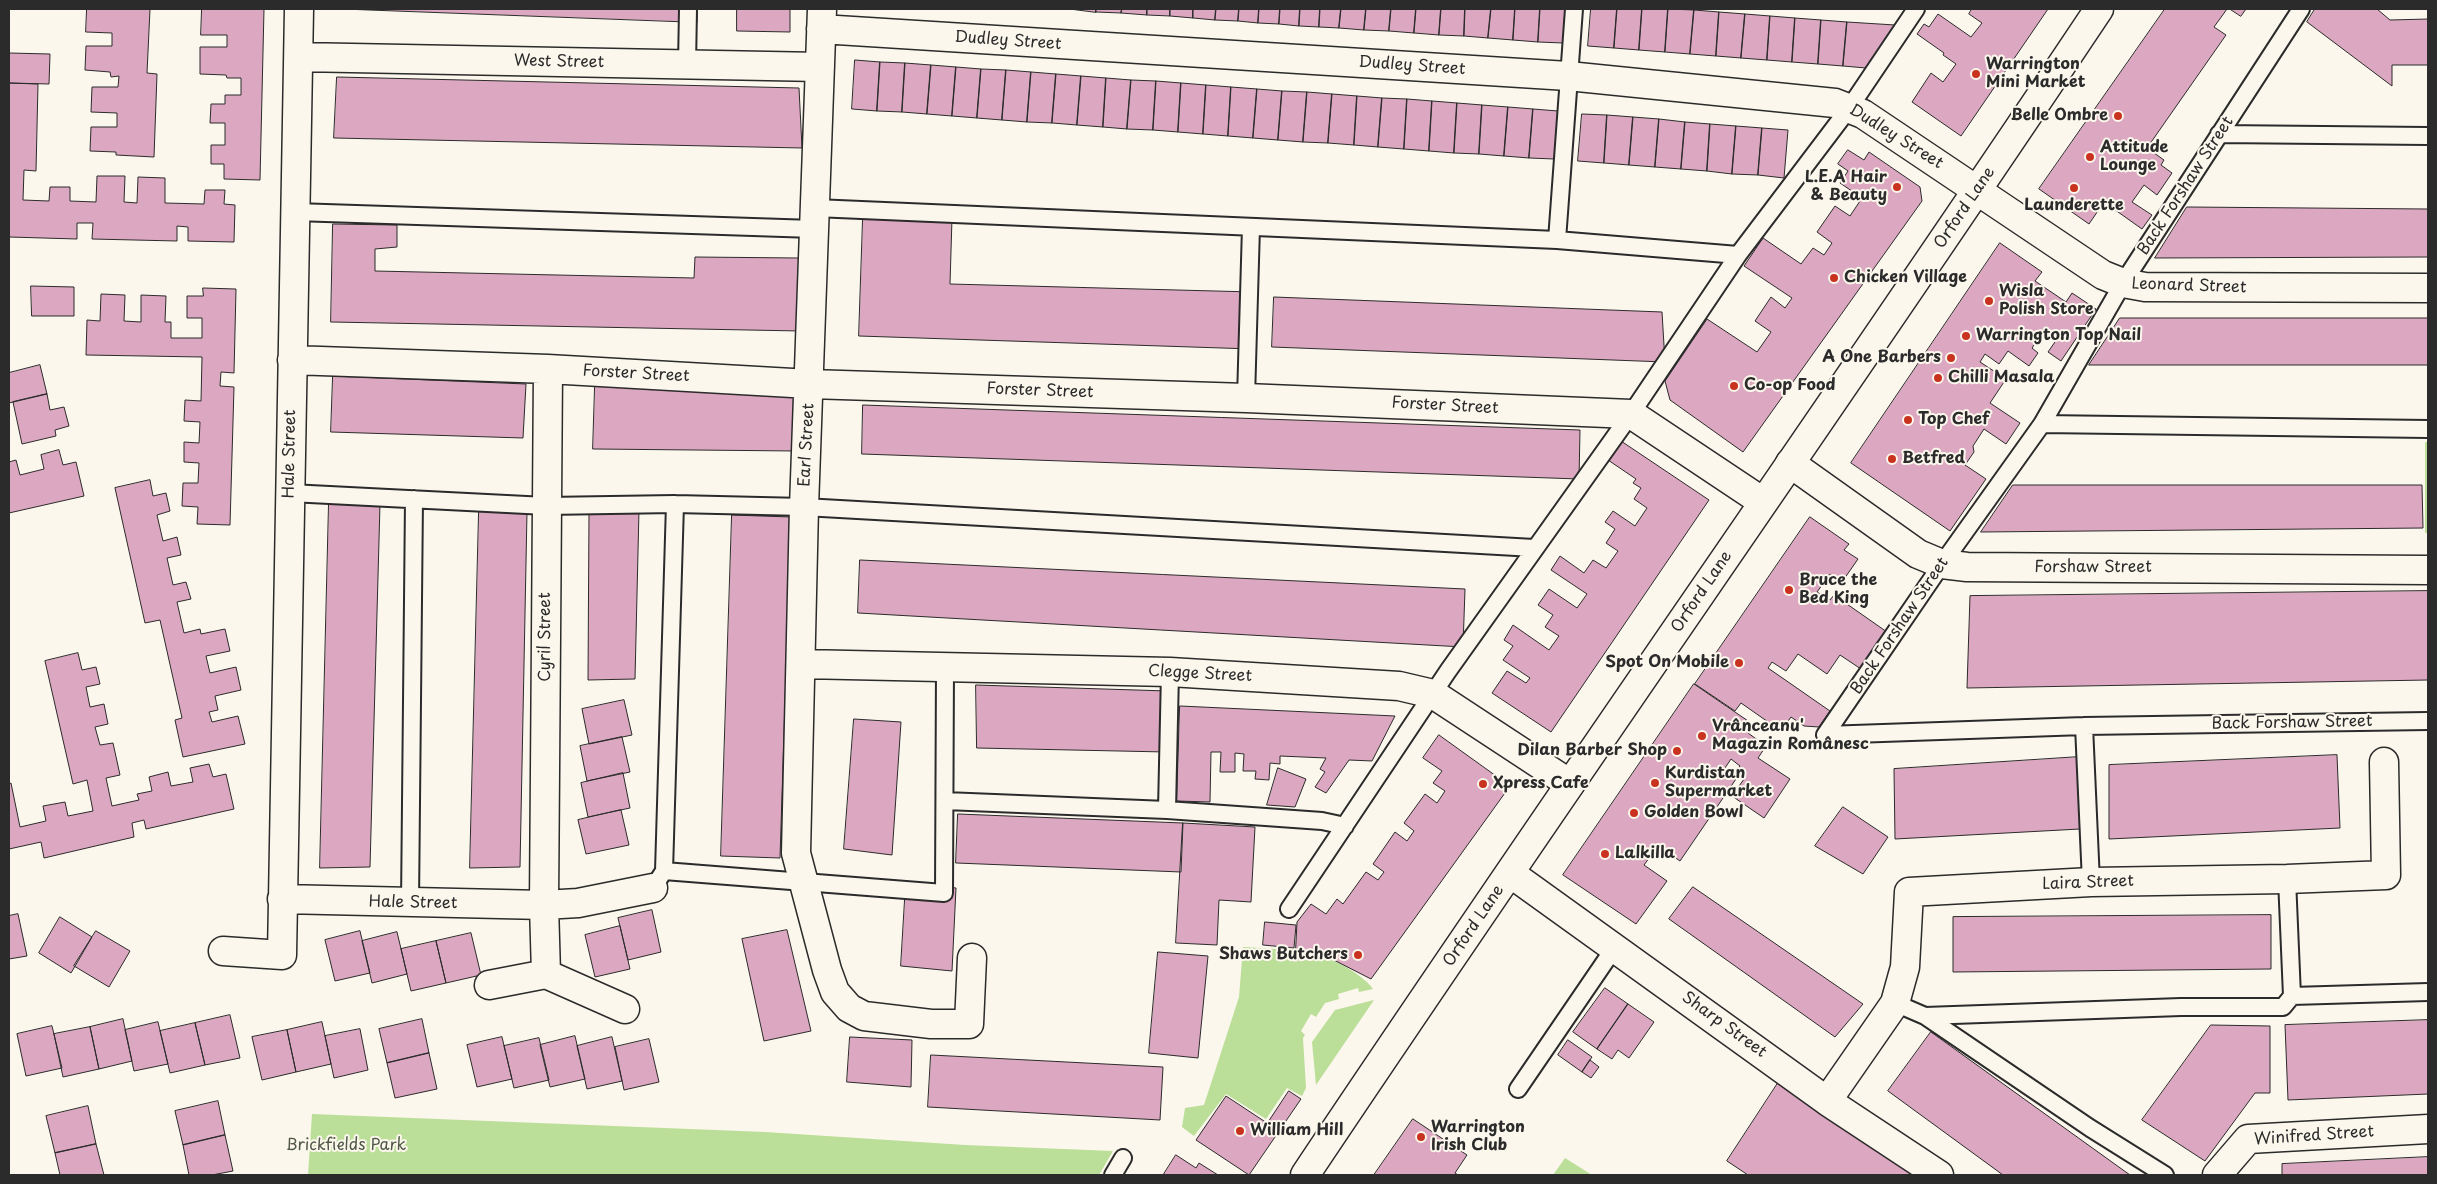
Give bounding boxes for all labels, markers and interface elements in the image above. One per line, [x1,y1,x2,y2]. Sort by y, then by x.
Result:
street label: Dudley Street [954,28,1062,54]
street label: West Street [514,52,604,72]
street label: Dudley Street [1358,53,1466,79]
place label: Warrington Mini Market [1986,55,2085,93]
marker: Warrington Mini Market [1970,68,1982,80]
street label: Dudley Street [1846,101,1946,173]
place label: Belle Ombre [2011,106,2108,126]
marker: Belle Ombre [2112,110,2124,122]
street label: Back Forshaw Street [2134,113,2238,259]
place label: Attitude Lounge [2100,138,2168,176]
marker: Attitude Lounge [2084,151,2096,163]
street label: Orford Lane [1931,164,1999,252]
place label: L.E.A Hair & Beauty [1805,168,1887,206]
marker: L.E.A Hair & Beauty [1891,181,1903,193]
marker: Launderette [2068,182,2080,194]
place label: Launderette [2024,196,2124,216]
place label: Chicken Village [1844,268,1967,288]
marker: Chicken Village [1828,272,1840,284]
street label: Leonard Street [2131,274,2247,298]
place label: Wisla Polish Store [1999,282,2094,320]
marker: Wisla Polish Store [1983,295,1995,307]
place label: Warrington Top Nail [1976,326,2141,346]
marker: Warrington Top Nail [1960,330,1972,342]
place label: A One Barbers [1823,348,1941,368]
marker: A One Barbers [1945,352,1957,364]
street label: Forster Street [582,362,690,386]
place label: Chilli Masala [1948,368,2054,388]
marker: Chilli Masala [1932,372,1944,384]
place label: Co-op Food [1744,376,1835,396]
street label: Forster Street [986,380,1094,402]
marker: Co-op Food [1728,380,1740,392]
street label: Forster Street [1391,394,1499,418]
street label: Earl Street [795,403,819,487]
street label: Hale Street [280,409,300,499]
place label: Top Chef [1918,410,1989,430]
marker: Top Chef [1902,414,1914,426]
place label: Betfred [1902,449,1965,469]
marker: Betfred [1886,453,1898,465]
street label: Orford Lane [1668,548,1736,636]
street label: Back Forshaw Street [1847,554,1953,698]
street label: Forshaw Street [2034,558,2152,578]
place label: Bruce the Bed King [1799,571,1877,609]
marker: Bruce the Bed King [1783,584,1795,596]
street label: Cyril Street [536,592,556,682]
place label: Spot On Mobile [1605,653,1729,673]
marker: Spot On Mobile [1733,657,1745,669]
street label: Clegge Street [1148,662,1252,686]
street label: Back Forshaw Street [2211,712,2373,734]
place label: Vrânceanu' Magazin Românesc [1712,717,1869,755]
marker: Vrânceanu' Magazin Românesc [1696,730,1708,742]
place label: Dilan Barber Shop [1517,741,1667,761]
marker: Dilan Barber Shop [1671,745,1683,757]
place label: Kurdistan Supermarket [1665,764,1772,802]
place label: Xpress Cafe [1493,774,1589,794]
marker: Kurdistan Supermarket [1649,777,1661,789]
marker: Xpress Cafe [1477,778,1489,790]
place label: Golden Bowl [1644,803,1743,823]
marker: Golden Bowl [1628,807,1640,819]
place label: Lalkilla [1615,844,1675,864]
marker: Lalkilla [1599,848,1611,860]
street label: Laira Street [2042,872,2134,894]
street label: Orford Lane [1440,882,1508,970]
street label: Hale Street [368,893,458,913]
place label: Shaws Butchers [1219,945,1348,965]
marker: Shaws Butchers [1352,949,1364,961]
street label: Sharp Street [1678,988,1770,1062]
place label: Warrington Irish Club [1431,1118,1525,1156]
place label: William Hill [1250,1121,1343,1141]
street label: Winifred Street [2253,1122,2375,1150]
marker: William Hill [1234,1125,1246,1137]
marker: Warrington Irish Club [1415,1131,1427,1143]
park label: Brickfields Park [286,1136,406,1156]

